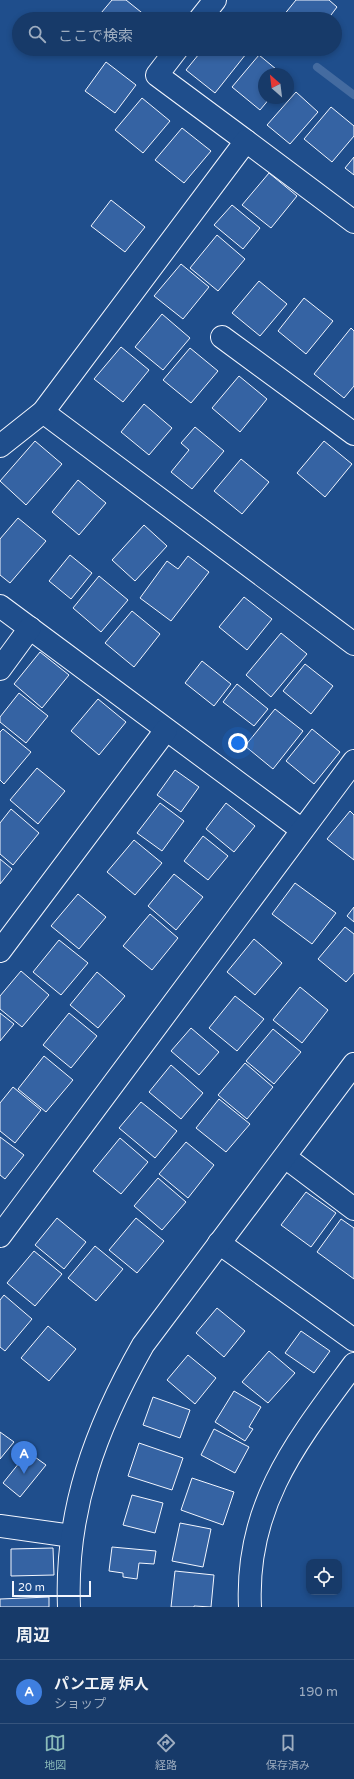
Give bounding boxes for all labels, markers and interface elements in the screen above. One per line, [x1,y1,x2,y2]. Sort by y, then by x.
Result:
search box [12,12,342,56]
icon: search [26,23,48,45]
text: ここで検索 [58,27,133,45]
north arrow [258,68,294,104]
your location [228,733,248,753]
pin: A [11,1441,37,1474]
map controls [306,1559,342,1595]
button: locate [306,1559,342,1595]
scale bar [12,1579,91,1598]
text: 20 m [18,1581,45,1594]
text: 周辺 [16,1625,50,1646]
text: パン工房 炉人 [54,1675,149,1693]
text: A [24,1684,34,1700]
text: 190 m [298,1684,338,1700]
text: ショップ [54,1696,106,1712]
tab: 地図 [44,1732,66,1772]
tab: 経路 [155,1732,177,1772]
tab: 保存済み [266,1732,310,1772]

